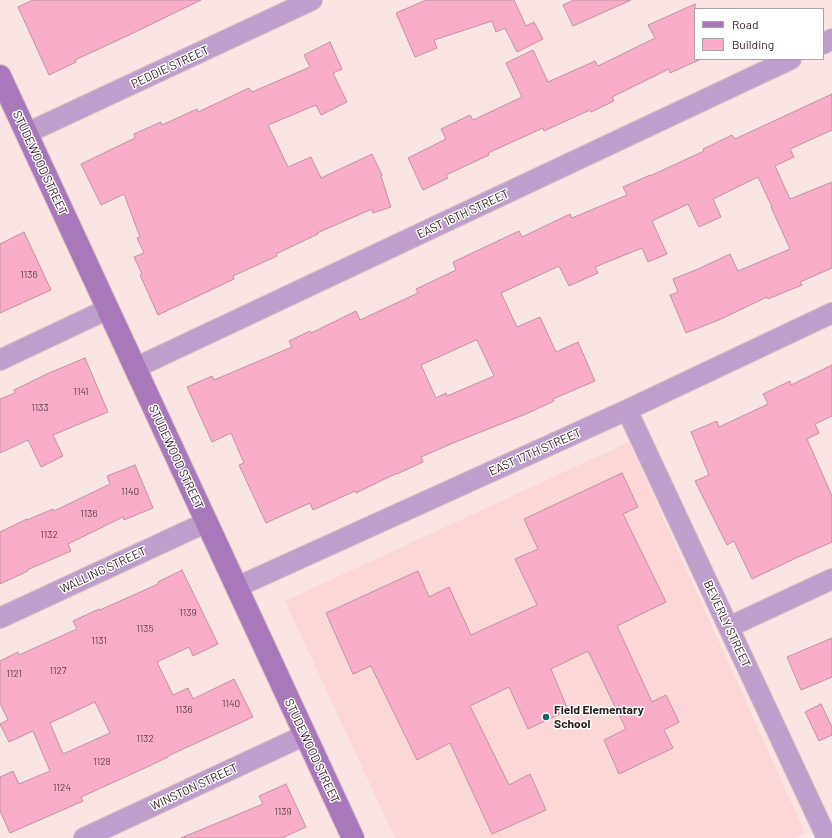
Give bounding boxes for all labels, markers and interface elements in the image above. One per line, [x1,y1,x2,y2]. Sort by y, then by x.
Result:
legend [694,8,824,60]
text: Road [732,17,759,31]
text: Building [732,37,774,51]
street label: PEDDIE STREET [129,43,211,91]
street label: STUDEWOOD STREET [9,109,71,217]
street label: EAST 16TH STREET [415,186,511,242]
house number: 1136 [20,269,38,281]
house number: 1141 [73,386,89,398]
house number: 1133 [31,402,49,414]
street label: STUDEWOOD STREET [145,403,207,511]
street label: EAST 17TH STREET [487,425,583,479]
house number: 1140 [121,486,139,498]
house number: 1136 [80,508,98,520]
house number: 1132 [40,529,58,541]
street label: WALLING STREET [58,544,148,596]
street label: BEVERLY STREET [701,578,753,670]
house number: 1139 [179,607,197,619]
house number: 1135 [136,623,154,635]
house number: 1131 [91,635,107,647]
house number: 1127 [49,665,67,677]
house number: 1121 [6,668,22,680]
street label: STUDEWOOD STREET [281,697,343,805]
house number: 1140 [222,698,240,710]
place label: Field Elementary School [554,703,644,731]
house number: 1136 [175,704,193,716]
marker: Field Elementary School [541,712,551,722]
house number: 1132 [136,733,154,745]
house number: 1128 [93,756,111,768]
street label: WINSTON STREET [148,760,240,814]
house number: 1124 [53,782,71,794]
house number: 1139 [274,806,292,818]

